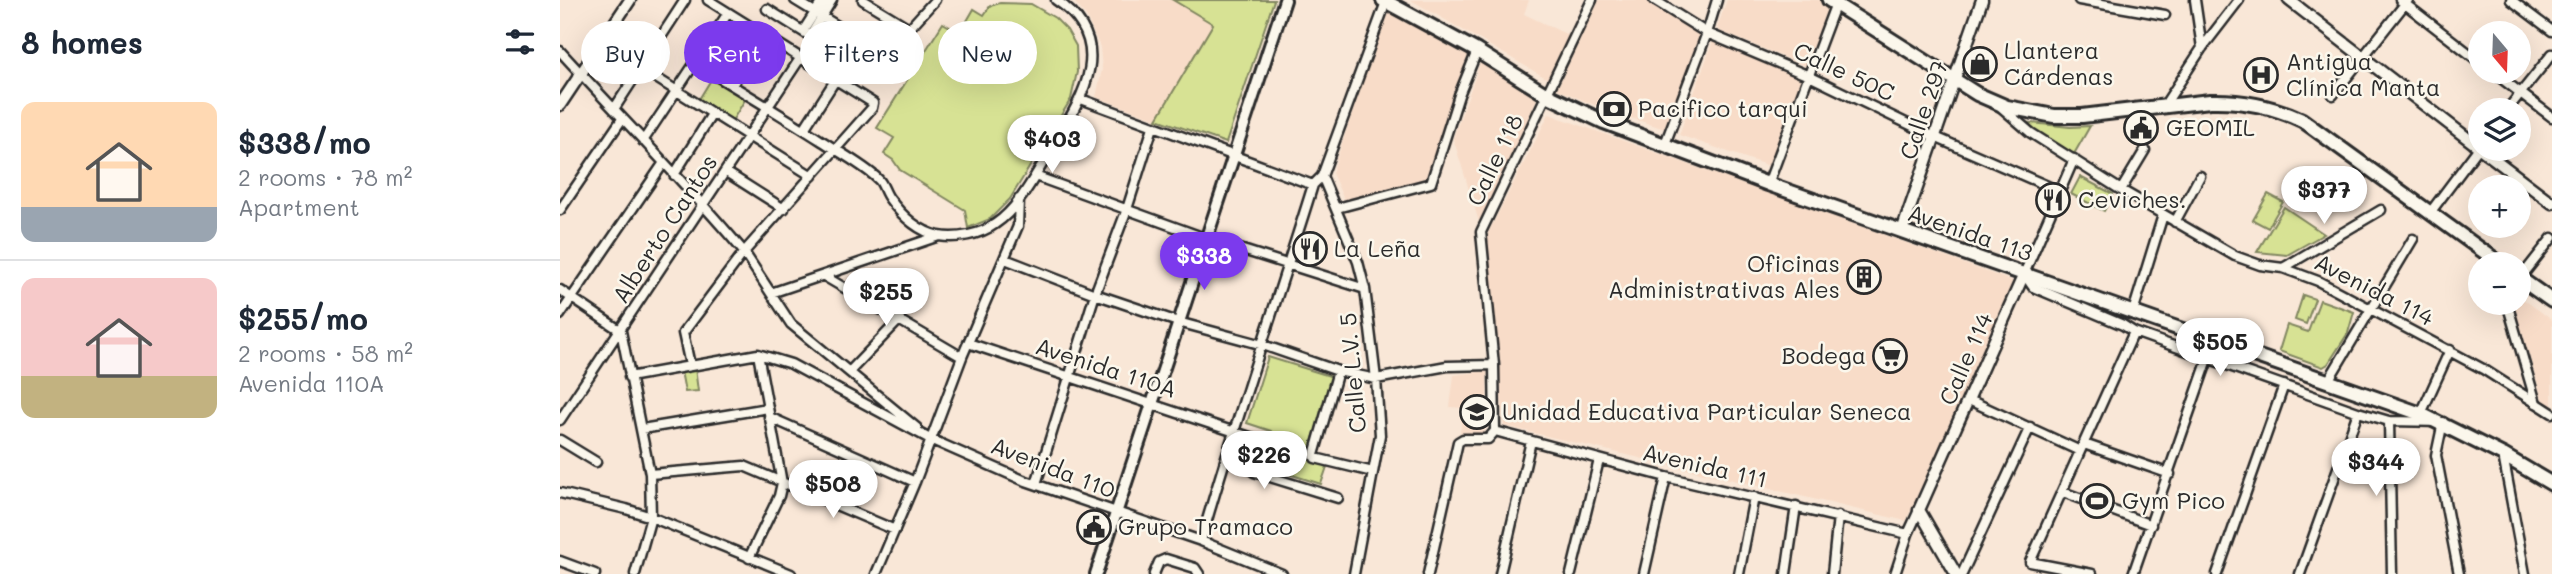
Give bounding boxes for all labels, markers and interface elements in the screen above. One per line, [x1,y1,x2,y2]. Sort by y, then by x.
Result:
chip: Buy [581,21,670,84]
chip: Rent [684,21,786,84]
chip: Filters [800,21,924,84]
chip: New [938,21,1037,84]
north arrow [2468,21,2530,84]
map controls [2468,21,2531,315]
text: 8 homes [21,22,143,62]
icon: filters [501,23,539,61]
street label: Calle 50C [1789,35,1900,107]
place label: Llantera Cárdenas [2004,35,2113,91]
shop icon: Llantera Cárdenas [1961,45,1999,83]
place label: Antigua Clínica Manta [2286,46,2440,102]
street label: Calle 297 [1892,56,1954,163]
hospital icon: Antigua Clínica Manta [2242,56,2280,94]
bank icon: Pacifico tarqui [1595,90,1633,128]
place label: Pacifico tarqui [1638,93,1808,123]
button: layers [2468,98,2531,161]
street label: Calle 118 [1459,109,1529,210]
public building icon: GEOMIL [2122,109,2160,147]
place label: GEOMIL [2166,112,2255,142]
pin: $403 [1011,116,1093,175]
text: $338/mo [238,122,371,162]
text: $403 [1023,123,1081,153]
icon: home [77,130,161,214]
street label: Alberto Cantos [605,148,723,309]
text: 2 rooms · 78 m² [238,162,412,192]
pin: $377 [2283,166,2365,226]
text: $377 [2297,174,2351,204]
button: + [2468,175,2531,238]
restaurant icon: Ceviches. [2034,181,2072,219]
place label: Ceviches. [2078,184,2187,214]
text: Apartment [238,192,360,222]
street label: Avenida 113 [1904,197,2037,267]
restaurant icon: La Leña [1291,230,1329,268]
pin: $338 [1163,232,1245,292]
place label: La Leña [1334,233,1421,263]
text: $338 [1176,240,1232,270]
street label: Avenida 114 [2310,246,2440,332]
place label: Oficinas Administrativas Ales [1608,248,1840,304]
button: − [2468,252,2531,315]
building icon: Oficinas Administrativas Ales [1845,258,1883,296]
pin: $255 [845,268,927,328]
text: $255 [859,276,913,306]
text: $255/mo [238,298,368,338]
icon: home [77,306,161,390]
street label: Calle 114 [1931,307,1999,409]
street label: Calle L.V. 5 [1332,312,1372,434]
pin: $505 [2179,318,2261,378]
text: $505 [2192,326,2248,356]
street label: Avenida 110A [1032,330,1181,404]
supermarket icon: Bodega [1871,337,1909,375]
text: 2 rooms · 58 m² [238,338,413,368]
place label: Bodega [1782,340,1866,370]
text: Avenida 110A [238,368,385,398]
school or university icon: Unidad Educativa Particular Seneca [1458,393,1496,431]
place label: Unidad Educativa Particular Seneca [1502,396,1911,426]
street label: Avenida 110 [987,430,1120,505]
pin: $226 [1223,432,1305,491]
street label: Avenida 111 [1640,436,1770,494]
pin: $344 [2335,438,2417,498]
text: $226 [1237,439,1291,469]
text: $344 [2347,446,2405,476]
pin: $508 [792,461,874,520]
text: $508 [805,468,861,498]
sports icon: Gym Pico [2078,482,2116,520]
place label: Gym Pico [2122,485,2225,515]
public building icon: Grupo Tramaco [1075,508,1113,546]
place label: Grupo Tramaco [1118,511,1293,541]

